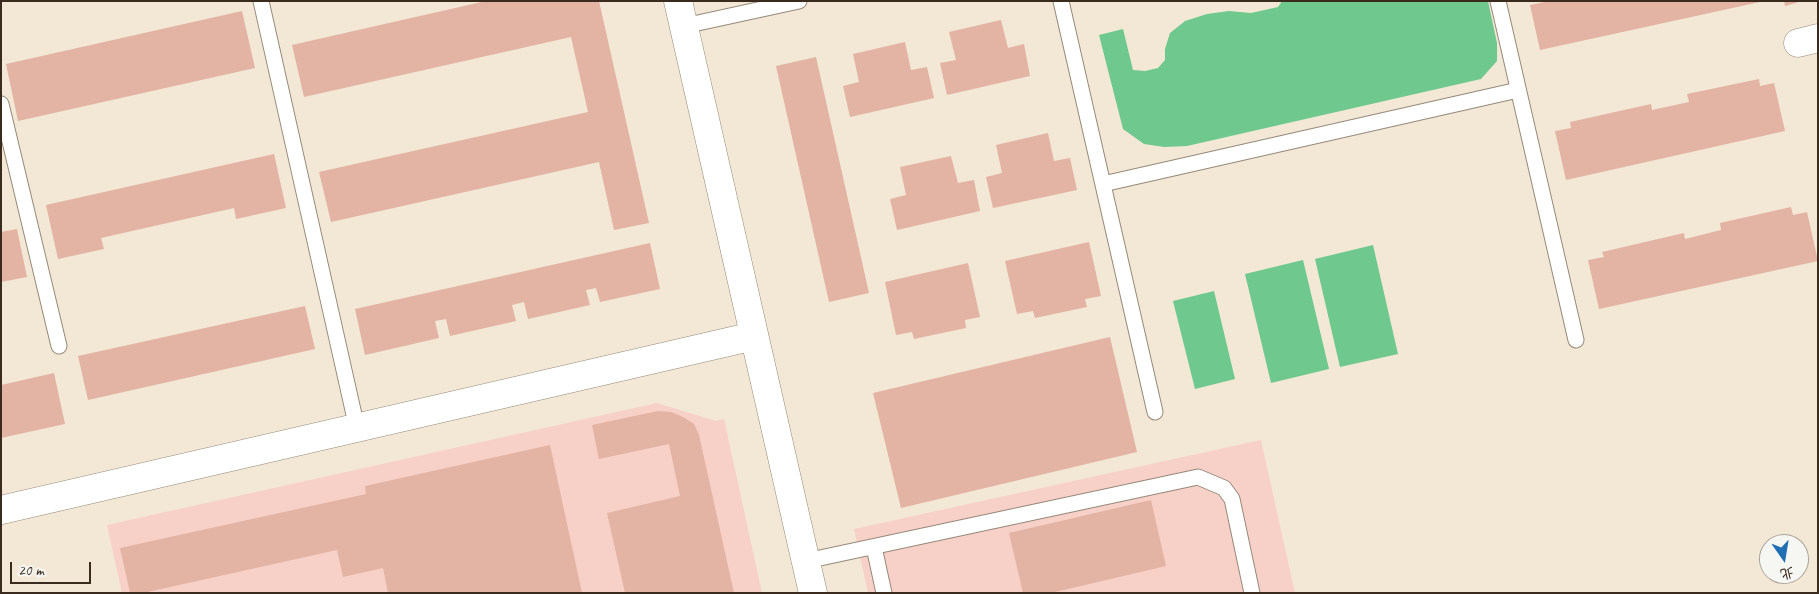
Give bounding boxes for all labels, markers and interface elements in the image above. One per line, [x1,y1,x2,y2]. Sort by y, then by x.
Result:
north arrow [1759,534,1809,584]
scale bar [12,552,94,584]
text: 20 m [18,561,44,580]
text: 北 [1779,563,1796,583]

